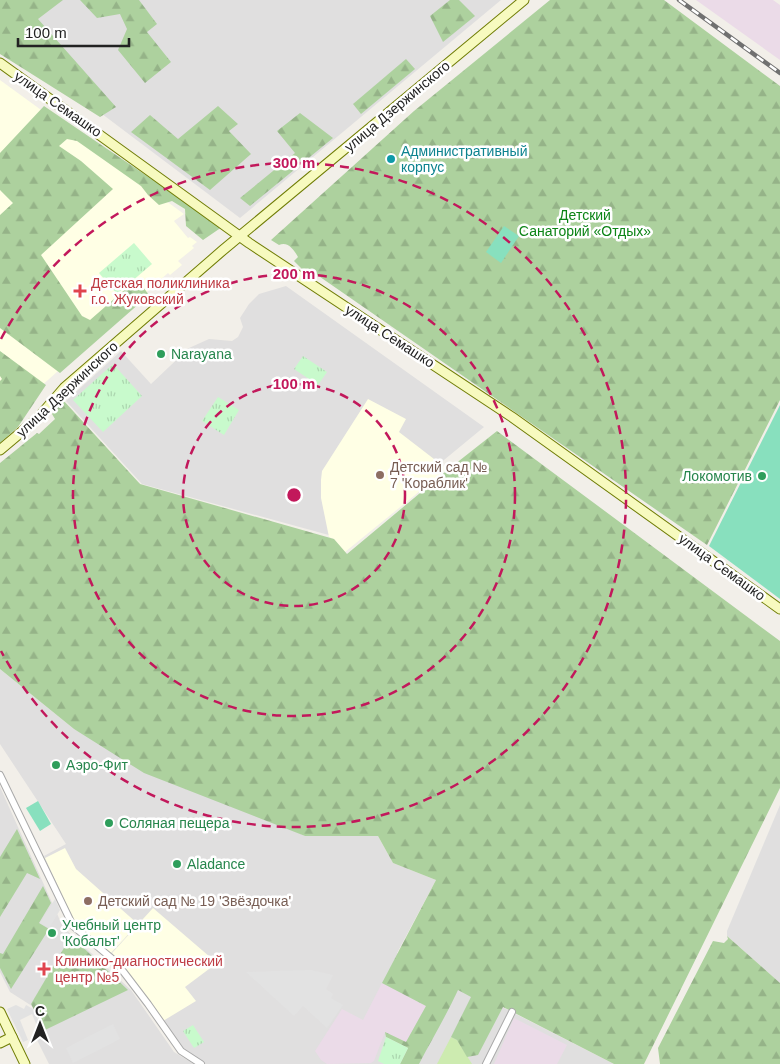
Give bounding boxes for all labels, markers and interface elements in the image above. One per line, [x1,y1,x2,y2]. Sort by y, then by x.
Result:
scale bar [18,15,129,47]
text: 100 m [25,24,67,41]
street label: улица Дзержинского [341,57,453,155]
street label: улица Семашко [11,68,105,140]
place label: Административный корпус [401,143,527,175]
marker: Административный корпус [385,153,397,165]
text: 300 m [273,154,315,171]
park label: Детский Санаторий «Отдых» [519,207,651,239]
text: 200 m [273,265,315,282]
place label: Детская поликлиника г.о. Жуковский [91,275,230,307]
marker: Детская поликлиника г.о. Жуковский [73,284,87,298]
street label: улица Семашко [342,301,438,371]
street label: улица Дзержинского [13,338,121,440]
place label: Narayana [171,346,232,362]
marker: Narayana [155,348,167,360]
text: 100 m [273,375,315,392]
place label: Детский сад № 7 'Кораблик' [390,459,488,491]
place label: Локомотив [682,468,752,484]
marker: Детский сад № 7 'Кораблик' [374,469,386,481]
marker: Локомотив [756,470,768,482]
centre of rings [285,486,303,504]
street label: улица Семашко [676,530,769,604]
place label: Аэро-Фит [66,757,128,773]
marker: Аэро-Фит [50,759,62,771]
place label: Соляная пещера [119,815,230,831]
marker: Соляная пещера [103,817,115,829]
place label: Aladance [187,856,246,872]
marker: Aladance [171,858,183,870]
place label: Детский сад № 19 'Звёздочка' [98,893,291,909]
marker: Детский сад № 19 'Звёздочка' [82,895,94,907]
place label: Учебный центр 'Кобальт' [62,917,161,949]
marker: Учебный центр 'Кобальт' [46,927,58,939]
place label: Клинико-диагностический центр №5 [55,953,223,985]
marker: Клинико-диагностический центр №5 [37,962,51,976]
north arrow [15,999,65,1049]
text: С [35,1003,45,1019]

